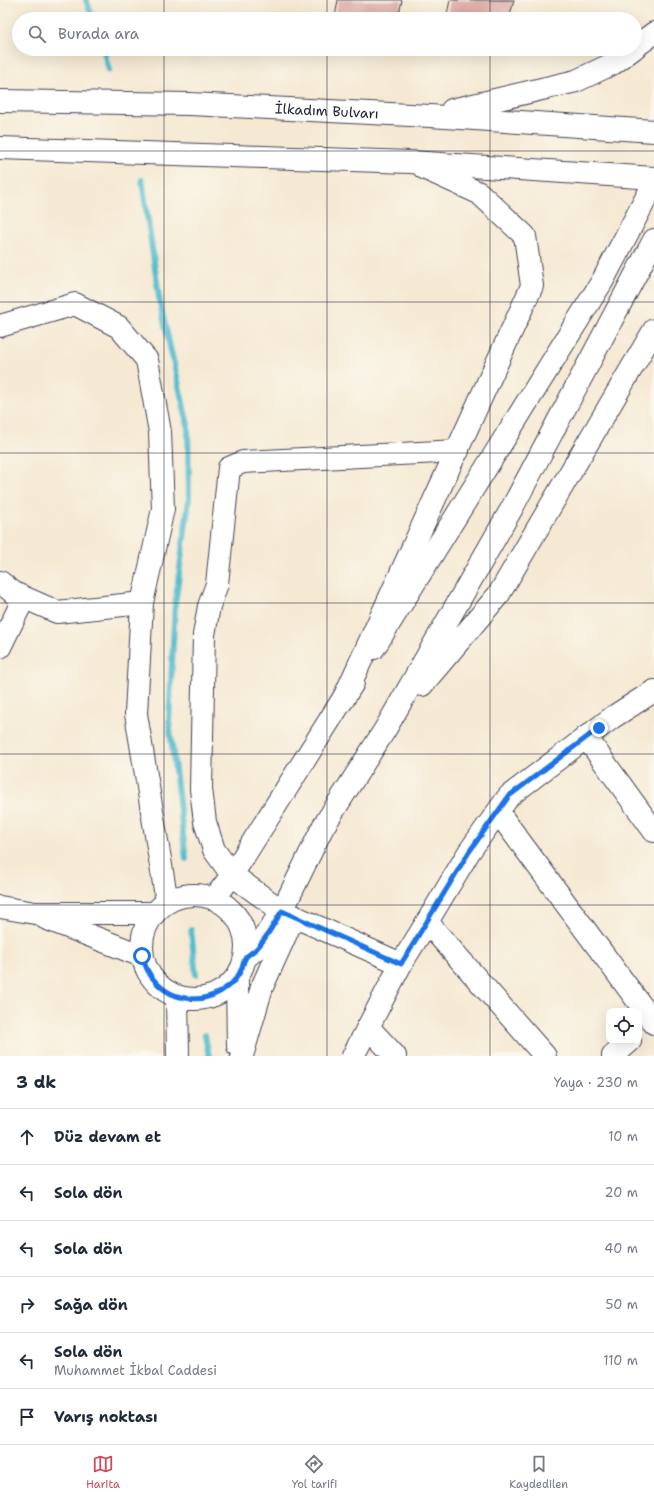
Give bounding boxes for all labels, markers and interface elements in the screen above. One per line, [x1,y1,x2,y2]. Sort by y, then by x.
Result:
search box [12,12,642,56]
icon: search [26,23,48,45]
text: Burada ara [58,24,139,44]
street label: İlkadım Bulvarı [275,99,379,122]
route end [590,719,608,737]
route start [133,947,151,965]
map controls [606,1008,642,1044]
button: locate [606,1008,642,1044]
text: 3 dk [16,1071,56,1093]
text: Yaya · 230 m [554,1074,638,1091]
icon: ahead [16,1126,38,1148]
text: Düz devam et [54,1127,161,1147]
text: 10 m [608,1128,638,1145]
icon: left [16,1182,38,1204]
text: Sola dön [54,1183,123,1203]
text: 20 m [605,1184,638,1201]
icon: left [16,1238,38,1260]
text: Sola dön [54,1239,123,1259]
text: 40 m [604,1240,638,1257]
icon: right [16,1294,38,1316]
text: Sağa dön [54,1295,128,1315]
text: 50 m [605,1296,638,1313]
text: Sola dön [54,1342,123,1362]
icon: left [16,1350,38,1372]
text: 110 m [603,1352,638,1369]
text: Muhammet İkbal Caddesi [54,1362,217,1379]
icon: arrive [16,1406,38,1428]
text: Varış noktası [54,1407,158,1427]
tab: Harita [86,1453,120,1492]
tab: Yol tarifi [292,1453,337,1492]
tab: Kaydedilen [509,1453,568,1492]

